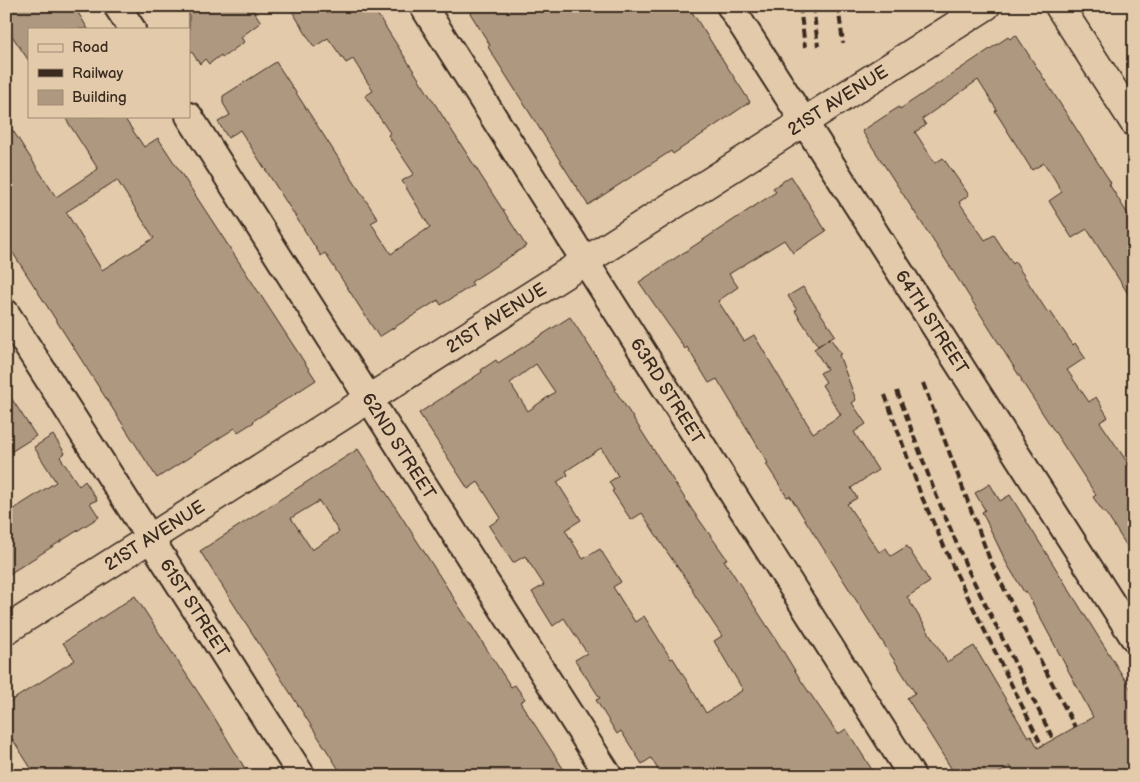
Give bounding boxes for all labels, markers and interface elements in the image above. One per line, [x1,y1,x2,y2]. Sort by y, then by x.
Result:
legend [28,28,190,118]
text: Road [72,38,108,57]
street label: 21ST AVENUE [784,61,892,140]
text: Railway [72,64,123,83]
text: Building [72,88,127,107]
street label: 64TH STREET [891,266,973,378]
street label: 21ST AVENUE [442,279,550,358]
street label: 63RD STREET [626,334,709,448]
street label: 62ND STREET [357,389,440,503]
street label: 21ST AVENUE [101,496,209,576]
street label: 61ST STREET [155,555,233,661]

